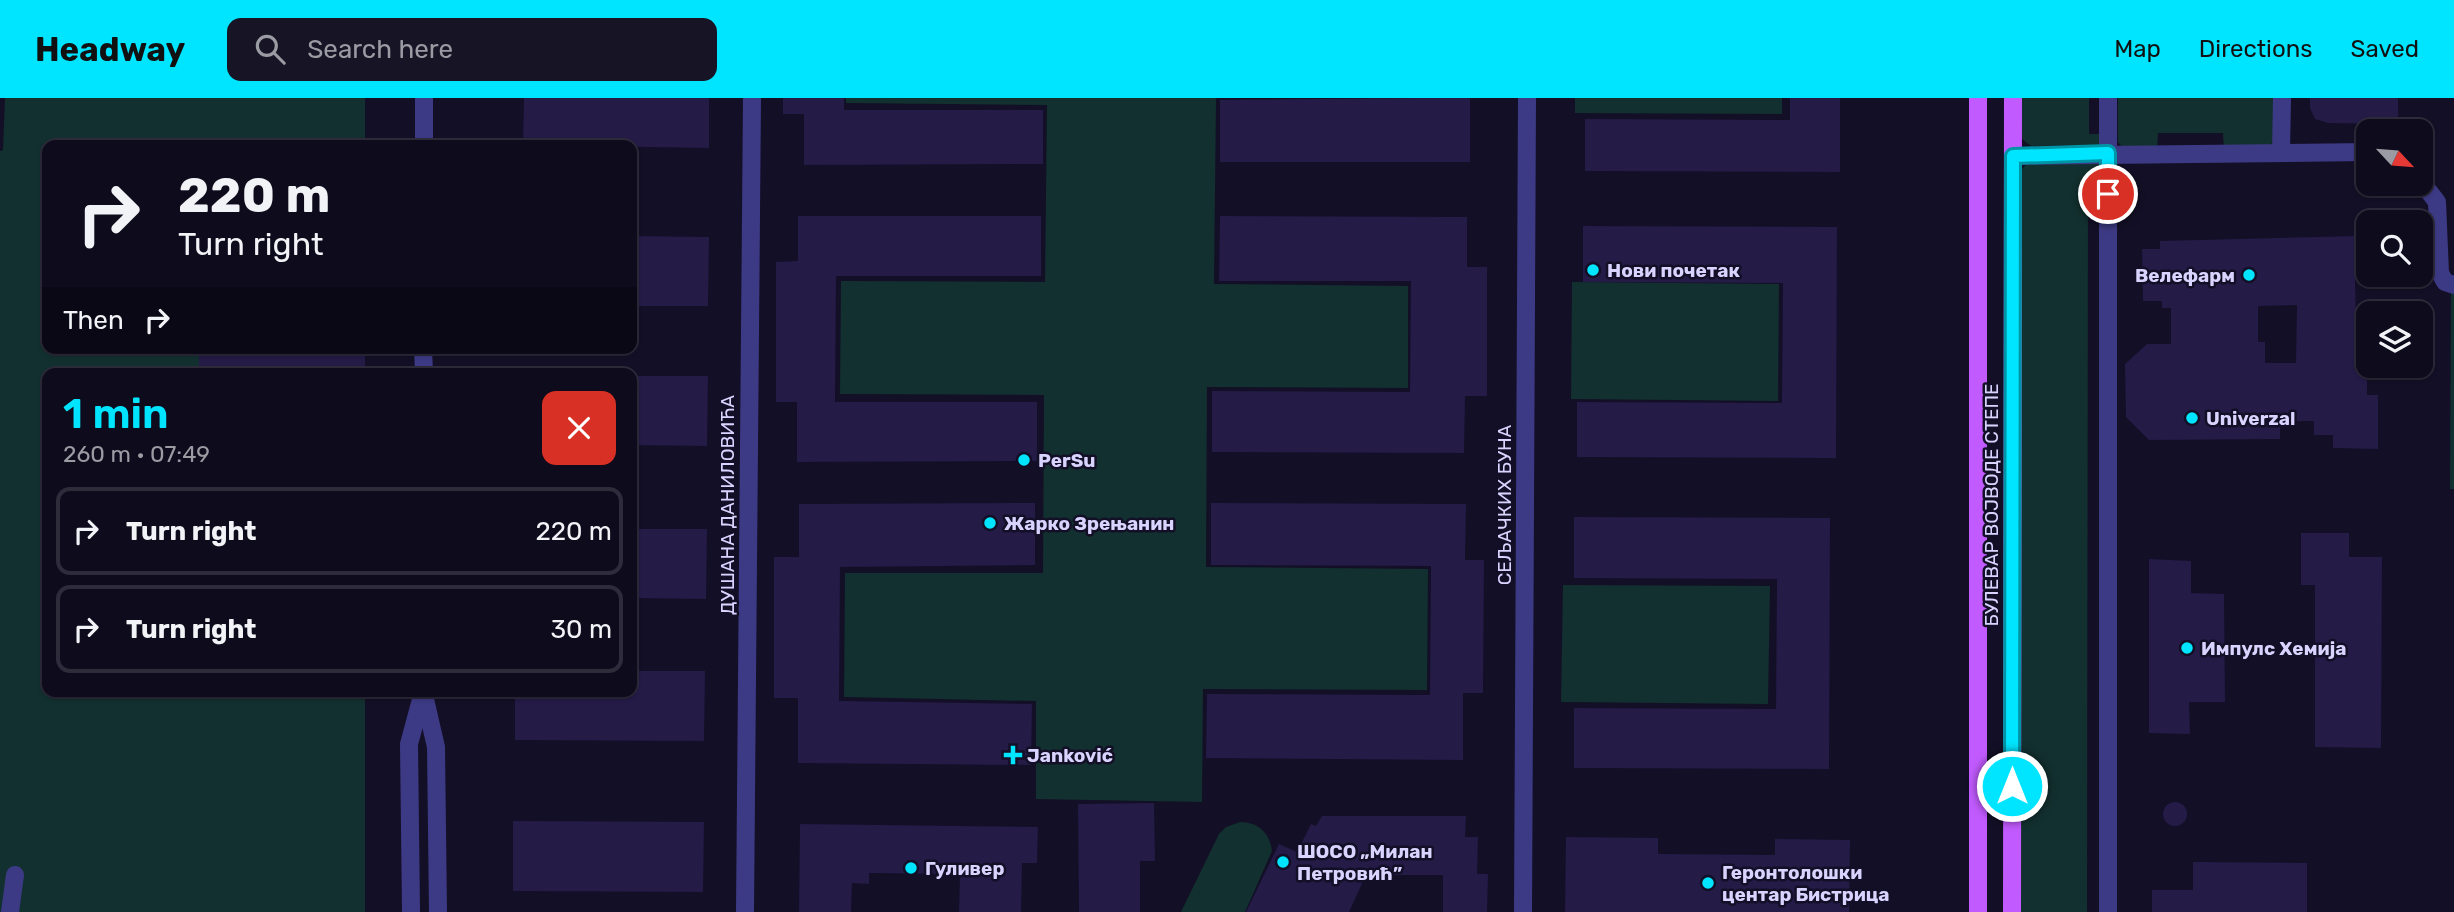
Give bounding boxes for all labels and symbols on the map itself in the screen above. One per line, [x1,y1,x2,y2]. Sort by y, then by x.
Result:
north arrow [2356,119,2432,196]
pin [2078,164,2138,224]
place label: Нови почетак [1607,259,1740,282]
marker: Нови почетак [1585,262,1601,278]
place label: Велефарм [2135,264,2235,287]
marker: Велефарм [2241,267,2257,283]
street label: БУЛЕВАР ВОЈВОДЕ СТЕПЕ [1980,384,2003,626]
street label: ДУШАНА ДАНИЛОВИЋА [716,395,739,615]
place label: Univerzal [2206,407,2295,430]
marker: Univerzal [2184,410,2200,426]
street label: СЕЉАЧКИХ БУНА [1493,424,1516,585]
place label: PerSu [1038,449,1095,472]
marker: PerSu [1016,452,1032,468]
place label: Жарко Зрењанин [1004,512,1174,535]
marker: Жарко Зрењанин [982,515,998,531]
place label: Импулс Хемија [2201,637,2347,660]
marker: Импулс Хемија [2179,640,2195,656]
place label: Janković [1027,744,1113,767]
marker: Janković [1005,747,1021,763]
position arrow [1975,749,2049,823]
place label: ШОСО „Милан Петровић” [1297,840,1433,885]
marker: ШОСО „Милан Петровић” [1275,854,1291,870]
place label: Гуливер [925,857,1004,880]
marker: Гуливер [903,860,919,876]
place label: Геронтолошки центар Бистрица [1722,861,1889,906]
marker: Геронтолошки центар Бистрица [1700,875,1716,891]

